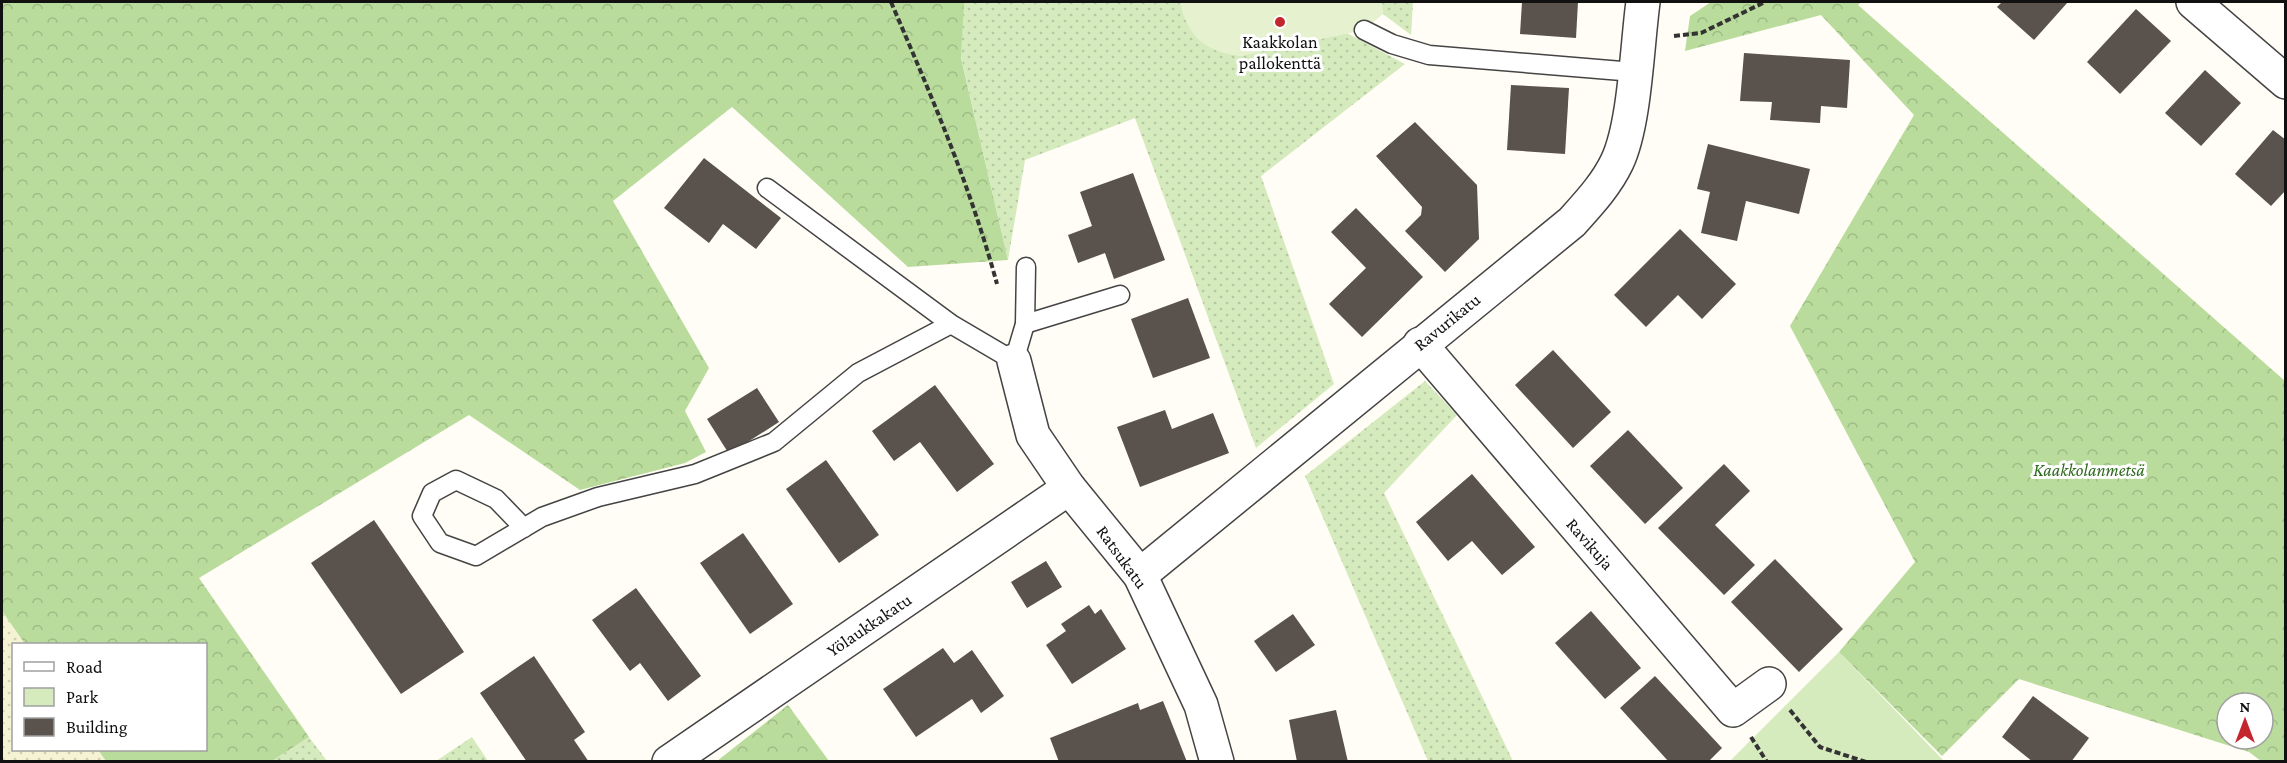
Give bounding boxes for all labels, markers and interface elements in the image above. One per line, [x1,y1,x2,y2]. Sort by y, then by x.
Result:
marker: Kaakkolan pallokenttä [1273,15,1287,29]
place label: Kaakkolan pallokenttä [1239,32,1321,73]
street label: Ravurikatu [1410,289,1485,355]
park label: Kaakkolanmetsä [2033,460,2145,480]
street label: Ravikuja [1561,514,1618,575]
street label: Ratsukatu [1092,522,1152,593]
street label: Yölaukkakatu [823,589,915,661]
legend [12,643,207,751]
text: Road [66,657,103,677]
text: Park [66,687,98,707]
north arrow [2215,691,2275,751]
text: N [2240,698,2251,715]
text: Building [66,717,128,737]

